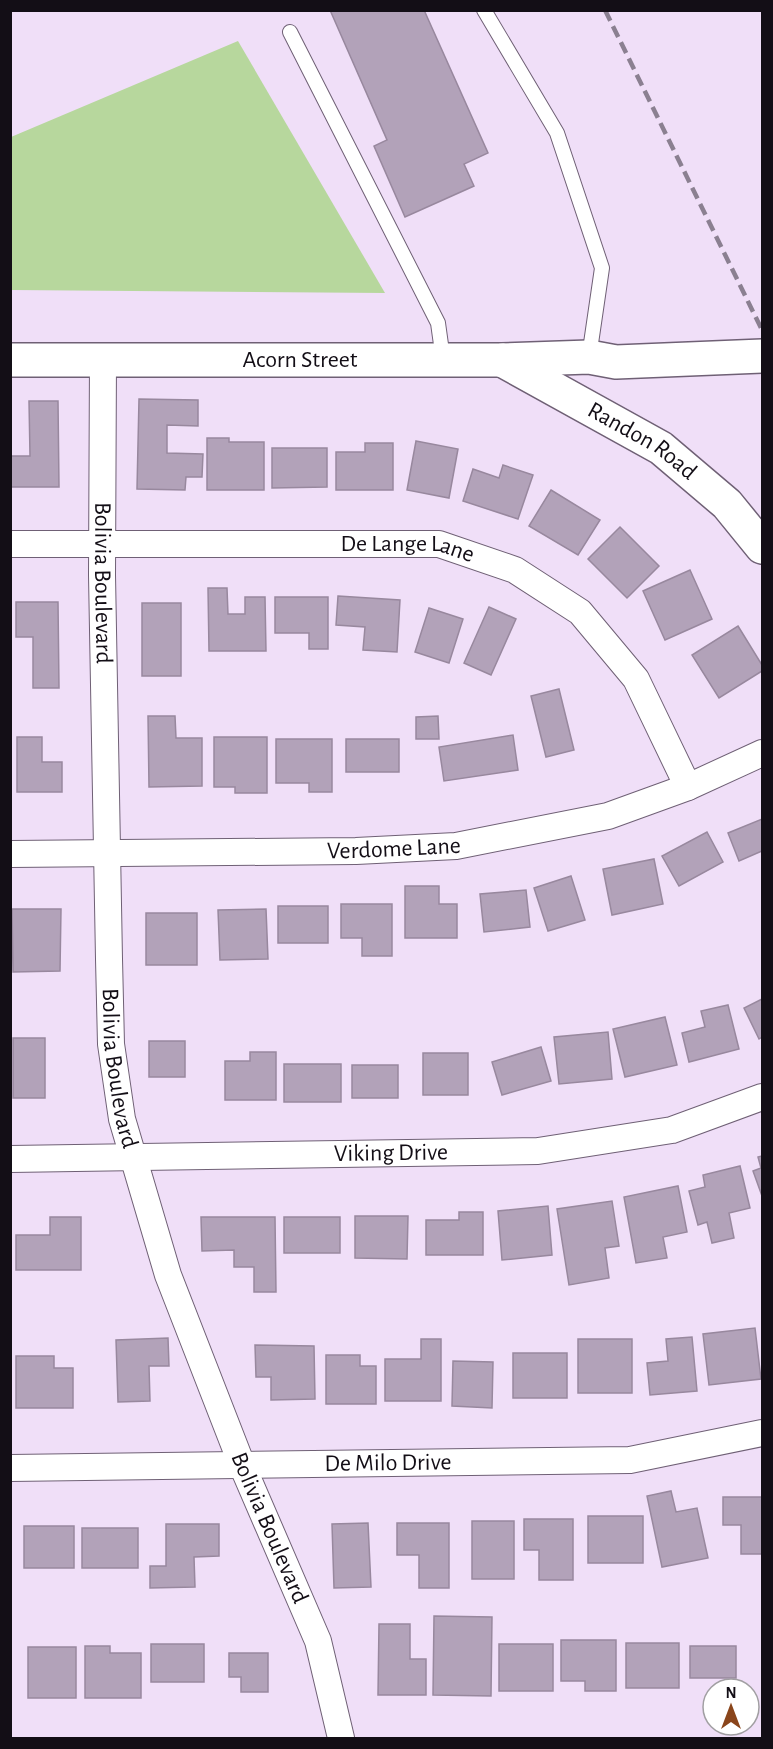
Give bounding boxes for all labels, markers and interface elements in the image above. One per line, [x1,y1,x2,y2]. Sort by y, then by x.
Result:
street label: Acorn Street [243,348,358,372]
street label: Randon Road [584,398,701,485]
street label: Bolivia Boulevard [90,502,116,664]
street label: De Lange Lane [341,532,477,567]
street label: Verdome Lane [327,834,461,863]
street label: Bolivia Boulevard [98,988,142,1151]
street label: Viking Drive [334,1140,448,1166]
street label: Bolivia Boulevard [226,1449,312,1607]
street label: De Milo Drive [324,1450,452,1476]
north arrow [701,1677,761,1737]
text: N [725,1685,737,1701]

